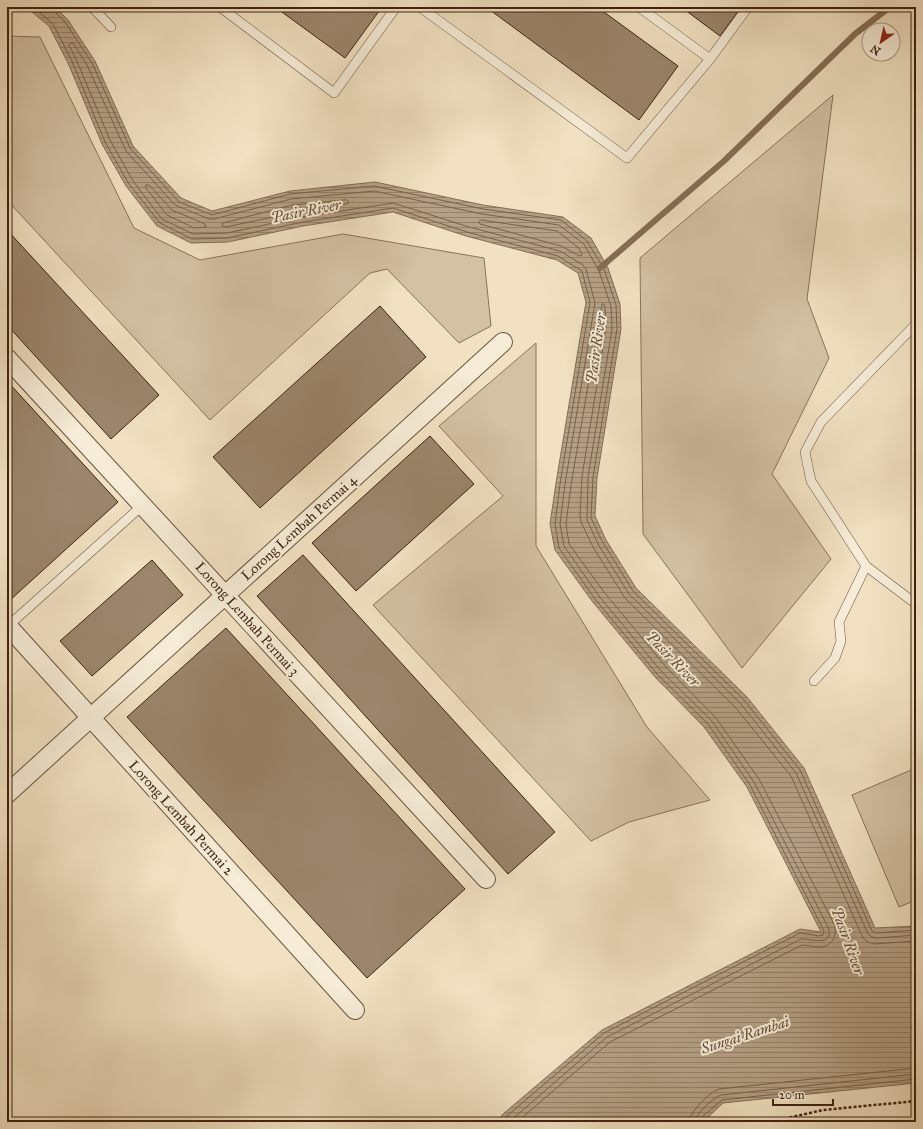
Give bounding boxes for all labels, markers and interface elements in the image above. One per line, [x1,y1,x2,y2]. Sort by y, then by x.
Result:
north arrow [861,22,901,62]
text: N [868,42,883,58]
water label: Pasir River [270,195,343,227]
water label: Pasir River [582,311,610,384]
street label: Lorong Lembah Permai 4 [238,471,361,584]
street label: Lorong Lembah Permai 3 [191,559,303,679]
water label: Pasir River [642,627,704,691]
street label: Lorong Lembah Permai 2 [125,757,237,879]
water label: Pasir River [827,905,869,978]
water label: Sungai Rambai [698,1012,792,1058]
scale bar [773,1081,833,1107]
text: 20 m [779,1088,805,1102]

